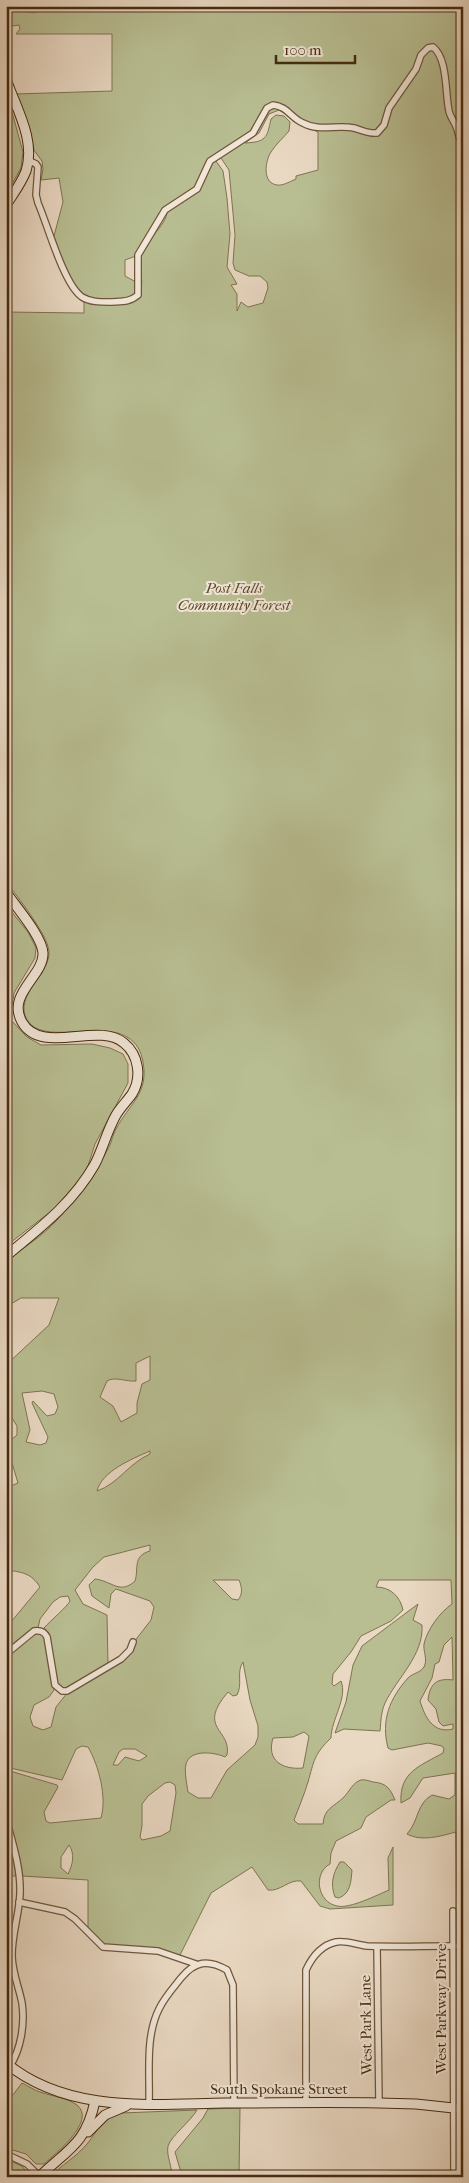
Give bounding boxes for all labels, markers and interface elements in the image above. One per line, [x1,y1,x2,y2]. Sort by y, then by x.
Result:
scale bar [276,32,355,64]
text: 100 m [284,41,322,59]
park label: Post Falls Community Forest [178,579,292,614]
street label: West Parkway Drive [432,1943,450,2075]
street label: West Park Lane [356,1974,376,2076]
street label: South Spokane Street [210,2080,348,2098]

